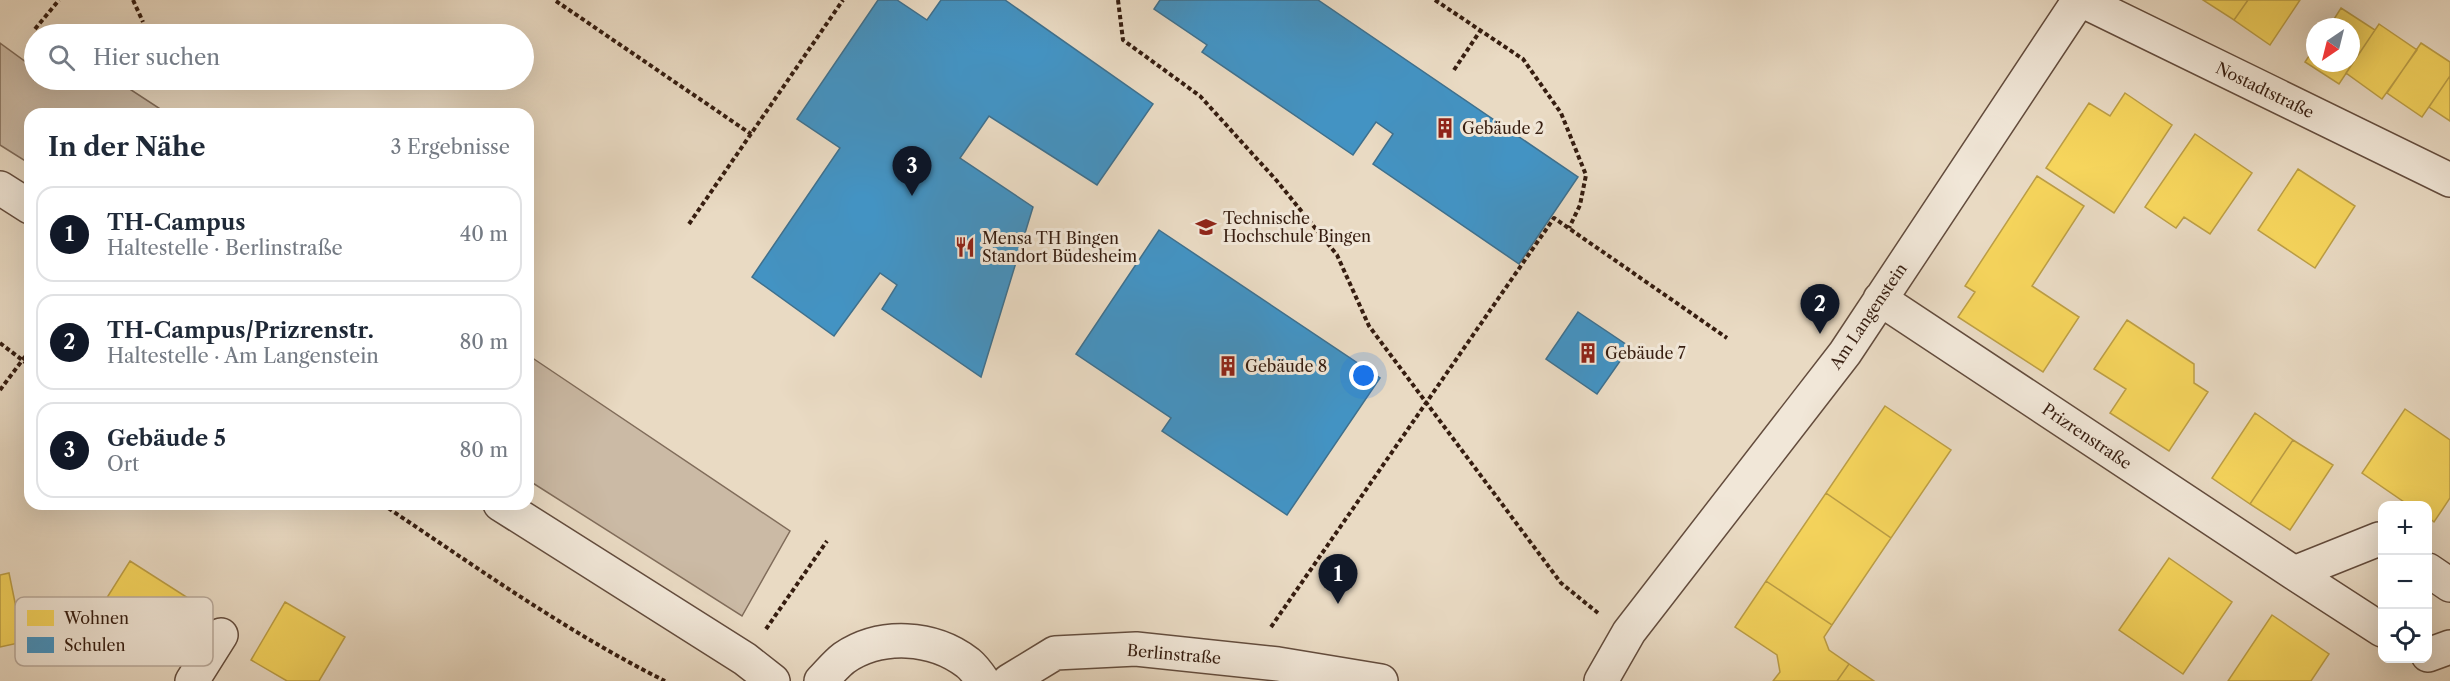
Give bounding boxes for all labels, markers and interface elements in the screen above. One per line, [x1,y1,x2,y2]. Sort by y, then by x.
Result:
north arrow [2306,18,2360,72]
search box [24,24,534,90]
icon: search [45,41,78,74]
text: Hier suchen [93,44,220,71]
street label: Nostadtstraße [2213,58,2317,122]
building icon: Gebäude 2 [1433,116,1457,140]
place label: Gebäude 2 [1462,118,1544,138]
text: In der Nähe [48,131,205,163]
text: 3 Ergebnisse [391,135,510,159]
pin: 3 [892,146,932,196]
place label: Technische Hochschule Bingen [1223,208,1371,246]
text: TH-Campus [107,209,245,236]
school or university icon: Technische Hochschule Bingen [1194,215,1218,239]
text: 1 [65,222,74,246]
text: 40 m [460,222,508,246]
place label: Mensa TH Bingen Standort Büdesheim [982,228,1137,266]
restaurant icon: Mensa TH Bingen Standort Büdesheim [953,235,977,259]
text: Haltestelle · Berlinstraße [107,236,343,260]
street label: Am Langenstein [1825,259,1911,374]
pin: 2 [1800,284,1840,334]
text: TH-Campus/Prizrenstr. [107,317,374,344]
text: 2 [64,330,75,354]
text: 80 m [460,330,508,354]
building icon: Gebäude 7 [1576,341,1600,365]
place label: Gebäude 7 [1605,343,1686,363]
text: Haltestelle · Am Langenstein [107,344,379,368]
building icon: Gebäude 8 [1216,354,1240,378]
place label: Gebäude 8 [1245,356,1327,376]
your location [1349,361,1378,390]
street label: Prizrenstraße [2038,399,2136,473]
text: Gebäude 5 [107,425,226,452]
text: 3 [64,438,75,462]
text: 80 m [460,438,508,462]
text: Ort [107,452,139,476]
map controls [2378,501,2432,663]
button: + [2378,501,2432,555]
pin: 1 [1318,554,1358,604]
button: − [2378,555,2432,609]
legend [15,597,213,666]
text: Wohnen [63,608,129,628]
button: locate [2378,609,2432,663]
text: Schulen [64,635,126,655]
street label: Berlinstraße [1126,640,1222,668]

